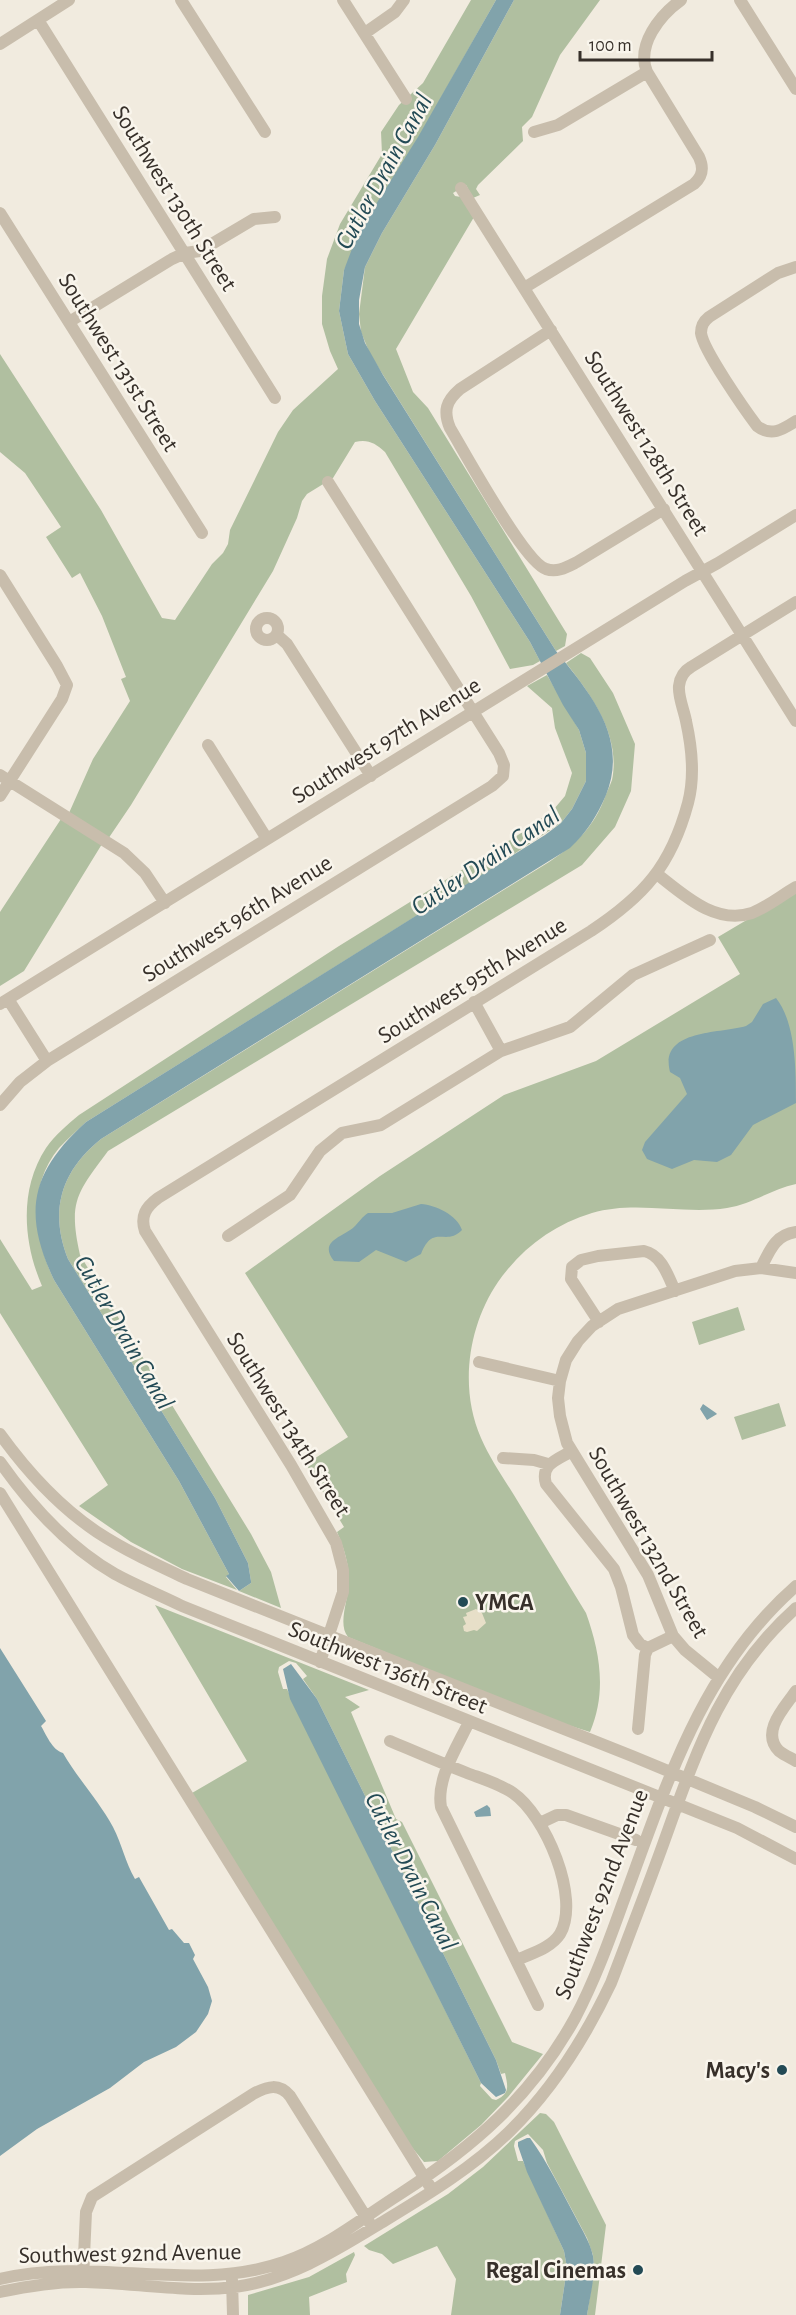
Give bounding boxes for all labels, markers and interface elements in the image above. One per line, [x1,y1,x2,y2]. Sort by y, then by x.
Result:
scale bar [580,24,712,62]
text: 100 m [589,37,632,55]
water label: Cutler Drain Canal [330,89,437,254]
street label: Southwest 130th Street [107,102,241,296]
street label: Southwest 131st Street [54,269,183,456]
street label: Southwest 128th Street [580,347,713,541]
street label: Southwest 97th Avenue [288,673,485,809]
water label: Cutler Drain Canal [406,802,565,920]
street label: Southwest 96th Avenue [138,851,337,987]
street label: Southwest 95th Avenue [374,913,571,1049]
water label: Cutler Drain Canal [70,1251,179,1414]
street label: Southwest 134th Street [222,1328,355,1521]
street label: Southwest 132nd Street [584,1443,713,1642]
place label: YMCA [475,1591,535,1615]
marker: YMCA [456,1595,470,1609]
street label: Southwest 136th Street [285,1617,491,1719]
street label: Southwest 92nd Avenue [551,1786,653,2003]
water label: Cutler Drain Canal [360,1788,462,1955]
place label: Macy's [706,2059,770,2083]
marker: Macy's [775,2063,789,2077]
street label: Southwest 92nd Avenue [18,2240,242,2268]
place label: Regal Cinemas [486,2259,626,2283]
marker: Regal Cinemas [631,2263,645,2277]

